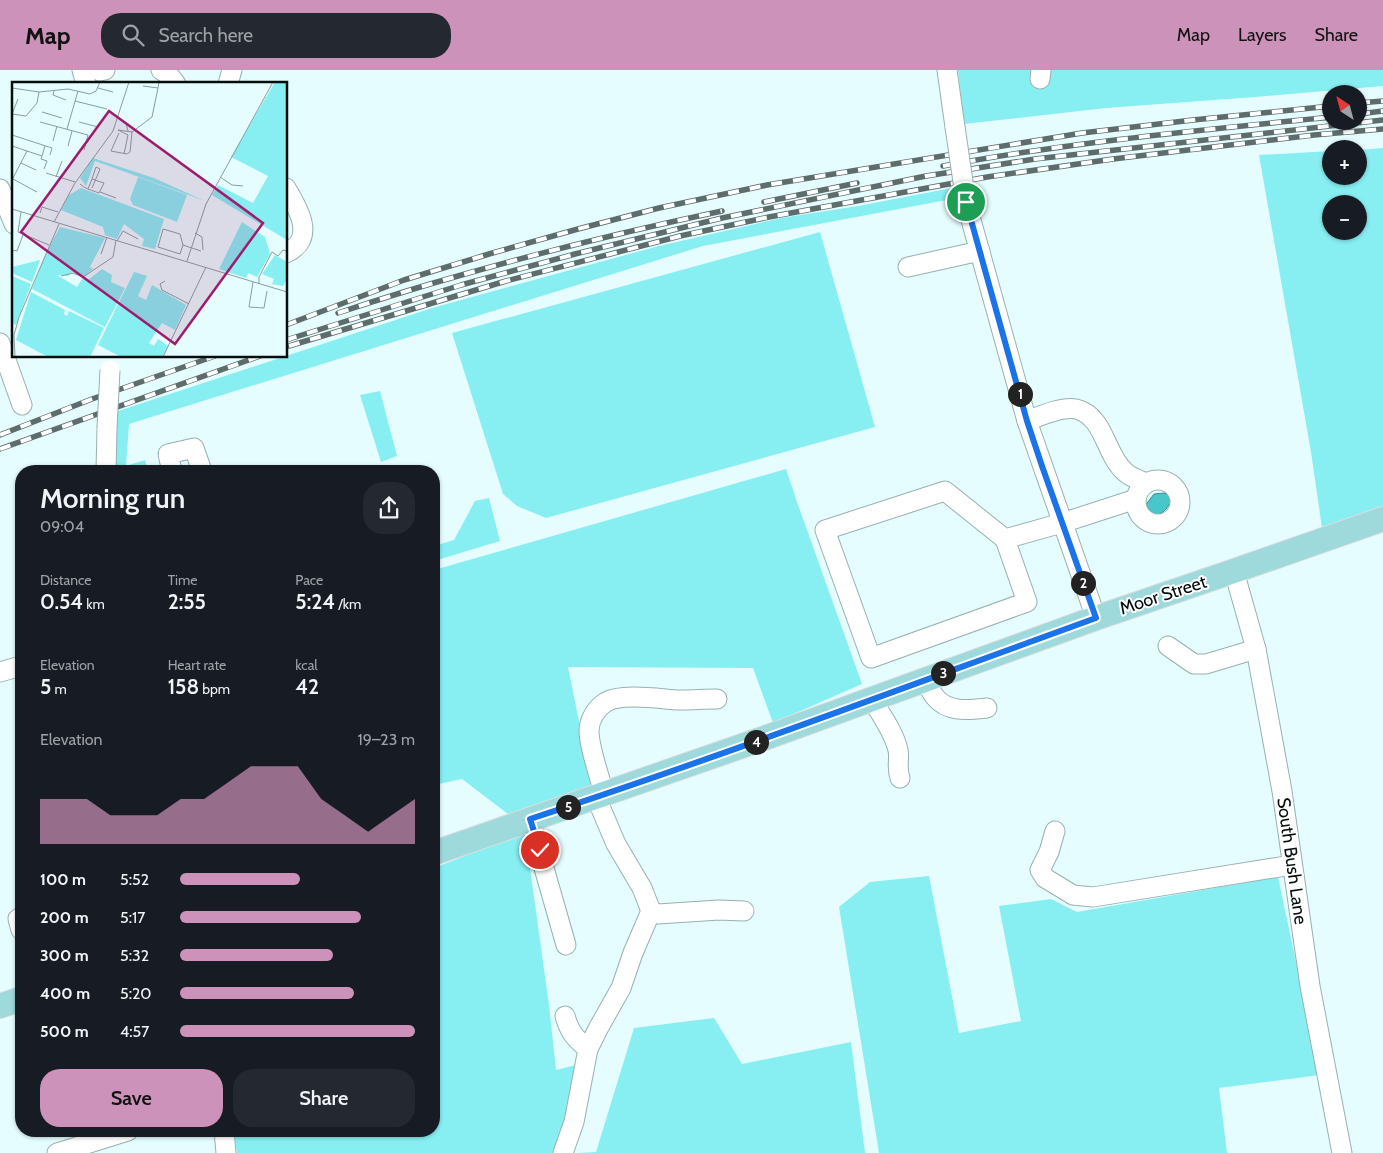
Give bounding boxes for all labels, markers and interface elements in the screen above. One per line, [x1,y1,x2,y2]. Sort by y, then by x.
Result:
search box [101,13,451,58]
text: Map [25,21,71,50]
icon: search [119,21,147,49]
text: Search here [159,24,253,47]
text: Map [1177,24,1210,46]
text: Layers [1238,24,1287,46]
text: Share [1315,24,1358,46]
inset map [12,82,288,358]
north arrow [1322,85,1368,130]
map controls [1322,85,1367,240]
button: + [1322,140,1367,185]
pin [945,181,987,223]
icon: arrive [952,188,980,216]
button: − [1322,195,1367,240]
pin: 1 [1008,382,1032,406]
text: 1 [1018,385,1023,403]
text: Morning run [40,481,185,515]
button: share [363,482,415,534]
text: 09:04 [40,517,84,536]
pin: 2 [1070,570,1096,596]
text: Distance [40,571,92,589]
text: Time [168,571,197,589]
text: Pace [295,571,323,589]
street label: Moor Street [1117,571,1209,619]
text: 2 [1080,574,1087,592]
text: 0.54 [40,589,83,614]
text: 2:55 [168,589,206,614]
text: 5:24 [295,589,335,614]
text: km [83,595,105,613]
text: /km [335,595,361,613]
text: Elevation [40,656,95,674]
text: Heart rate [168,656,226,674]
text: kcal [295,656,318,674]
pin: 3 [930,660,956,686]
text: 3 [940,664,947,682]
text: 5 [40,674,51,699]
text: 158 [168,674,199,699]
text: 42 [295,674,319,699]
text: m [51,680,67,698]
text: bpm [199,680,230,698]
text: Elevation [40,730,103,749]
text: 19–23 m [358,730,415,749]
pin: 4 [744,730,768,754]
text: 4 [752,733,761,751]
pin: 5 [556,794,580,820]
street label: South Bush Lane [1272,796,1312,926]
text: 5 [565,798,572,816]
pin [519,829,561,871]
icon: check [526,836,554,864]
text: 100 m [40,870,86,889]
text: 5:52 [120,870,149,889]
text: 200 m [40,908,89,927]
text: 5:17 [120,908,145,927]
text: 300 m [40,946,89,965]
text: 5:32 [120,946,149,965]
text: 400 m [40,984,90,1003]
text: 5:20 [120,984,152,1003]
text: 500 m [40,1022,89,1041]
text: 4:57 [120,1022,149,1041]
button: Save [40,1069,223,1127]
button: Share [233,1069,415,1127]

